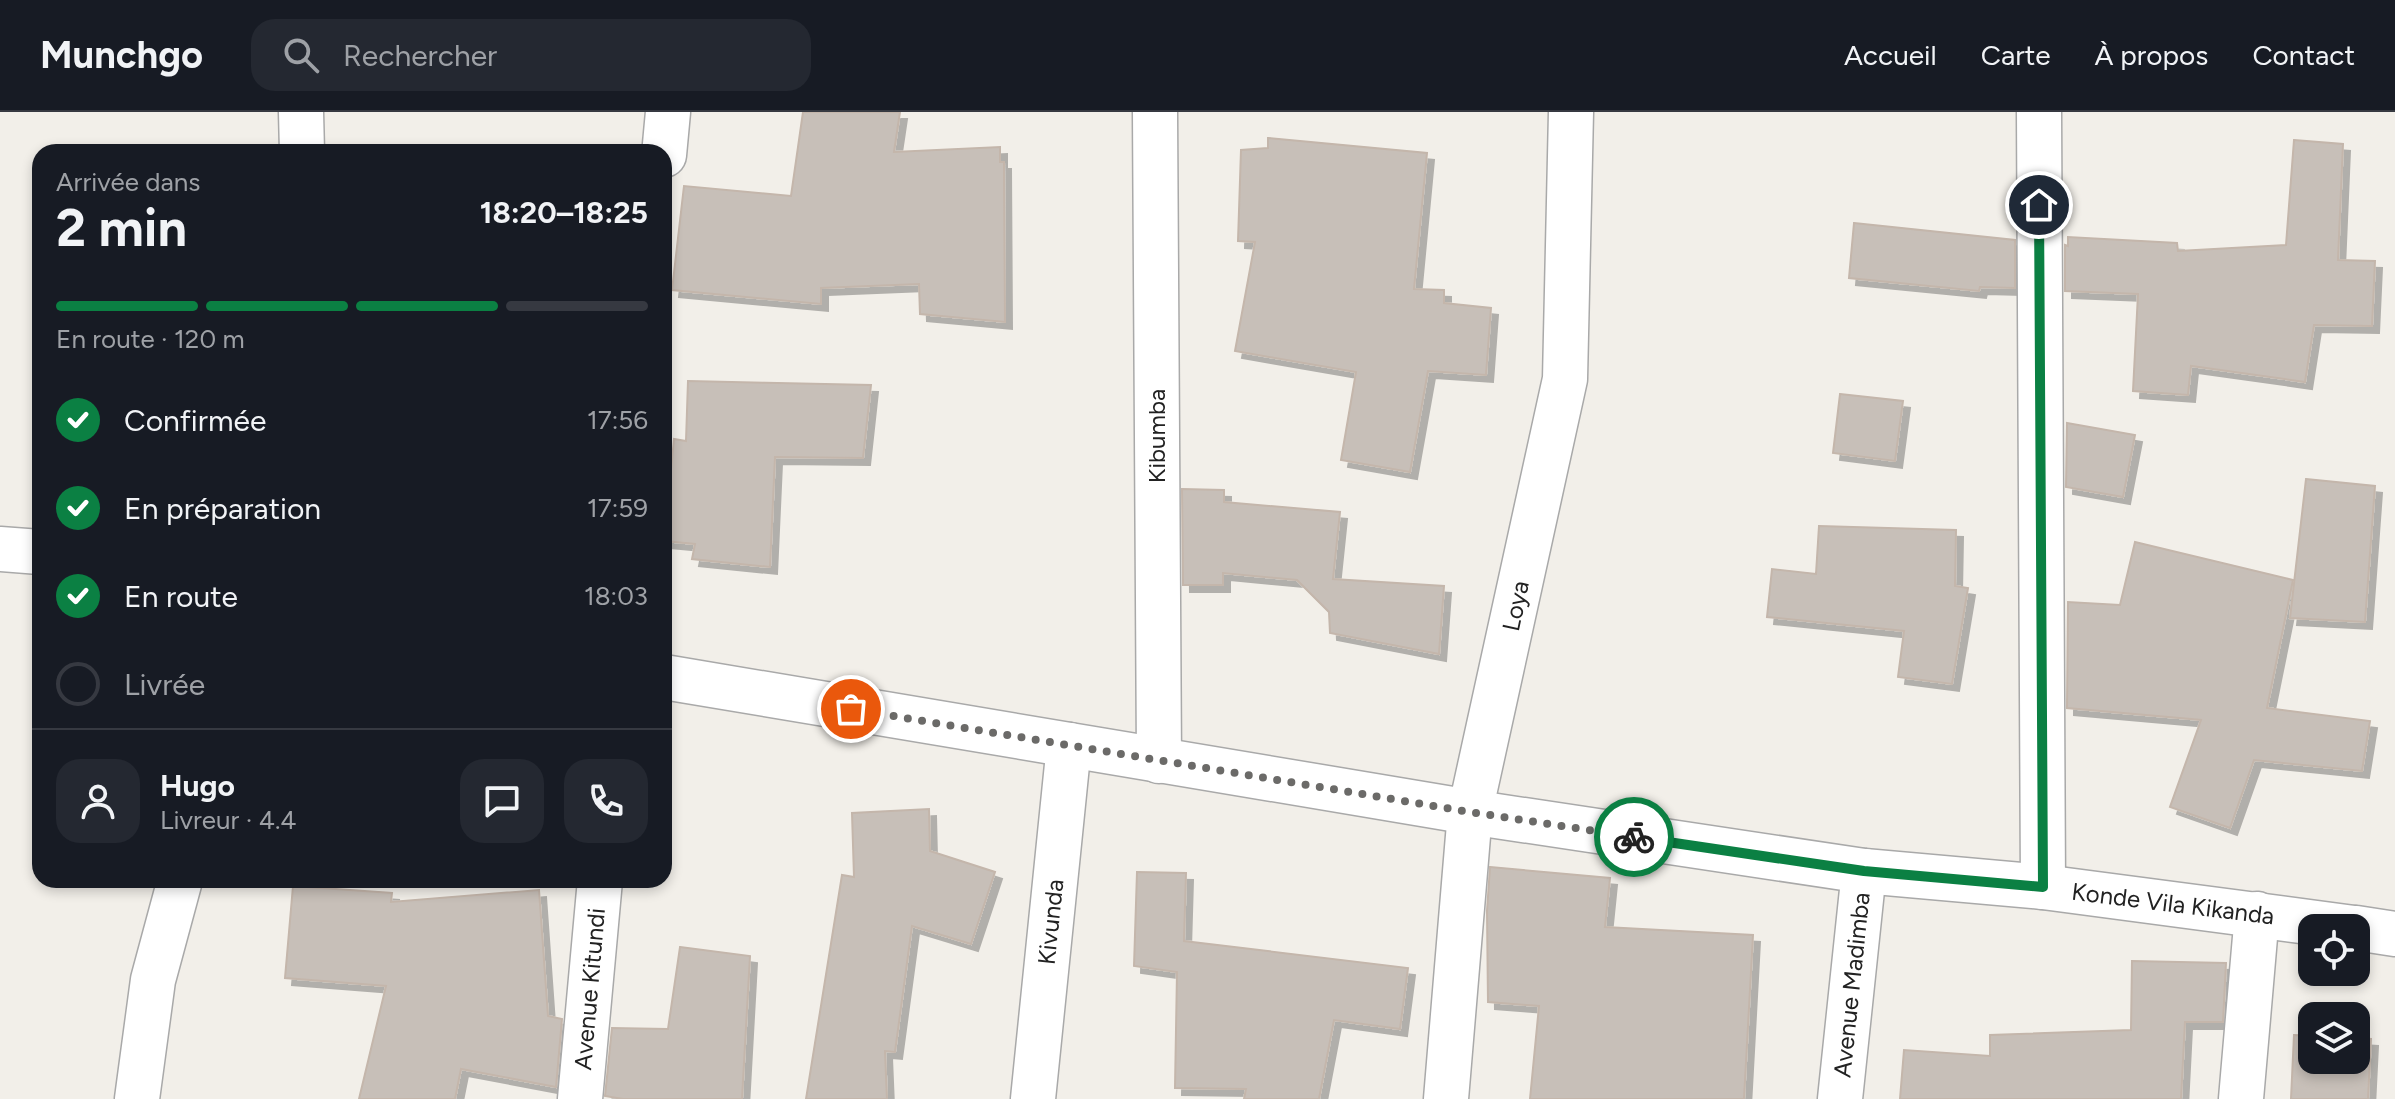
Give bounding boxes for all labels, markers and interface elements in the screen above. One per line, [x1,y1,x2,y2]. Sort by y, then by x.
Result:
search box [251,19,811,91]
text: Munchgo [40,32,203,78]
icon: search [279,33,323,77]
text: Rechercher [343,37,497,74]
text: Accueil [1844,38,1937,72]
text: Carte [1981,38,2050,72]
text: À propos [2094,38,2208,72]
text: Contact [2252,38,2355,72]
text: Arrivée dans [56,166,200,198]
pin [2005,171,2073,239]
icon: home [2017,183,2061,227]
text: 18:20–18:25 [480,194,648,231]
text: 2 min [56,197,187,259]
text: En route · 120 m [56,323,245,355]
street label: Kibumba [1142,389,1171,483]
icon: check [56,398,100,442]
text: Confirmée [124,402,266,439]
text: 17:56 [587,404,648,436]
icon: check [56,486,100,530]
text: En préparation [124,490,321,527]
text: 17:59 [587,492,648,524]
icon: check [56,574,100,618]
text: En route [124,578,238,615]
street label: Loya [1496,578,1535,634]
text: 18:03 [584,580,648,612]
text: Livrée [124,666,205,703]
pin [817,675,885,743]
icon: bag [829,687,873,731]
button: person [56,759,140,843]
button: chat [460,759,544,843]
button: phone [564,759,648,843]
text: Hugo [160,767,235,804]
courier [1594,797,1674,877]
text: Livreur · 4.4 [160,804,297,836]
icon: bike [1612,815,1656,859]
street label: Konde Vila Kikanda [2070,877,2276,930]
street label: Kivunda [1032,878,1069,966]
street label: Avenue Madimba [1827,891,1876,1079]
street label: Avenue Kitundi [568,907,611,1071]
map controls [2298,914,2370,1074]
button: locate [2298,914,2370,986]
button: layers [2298,1002,2370,1074]

